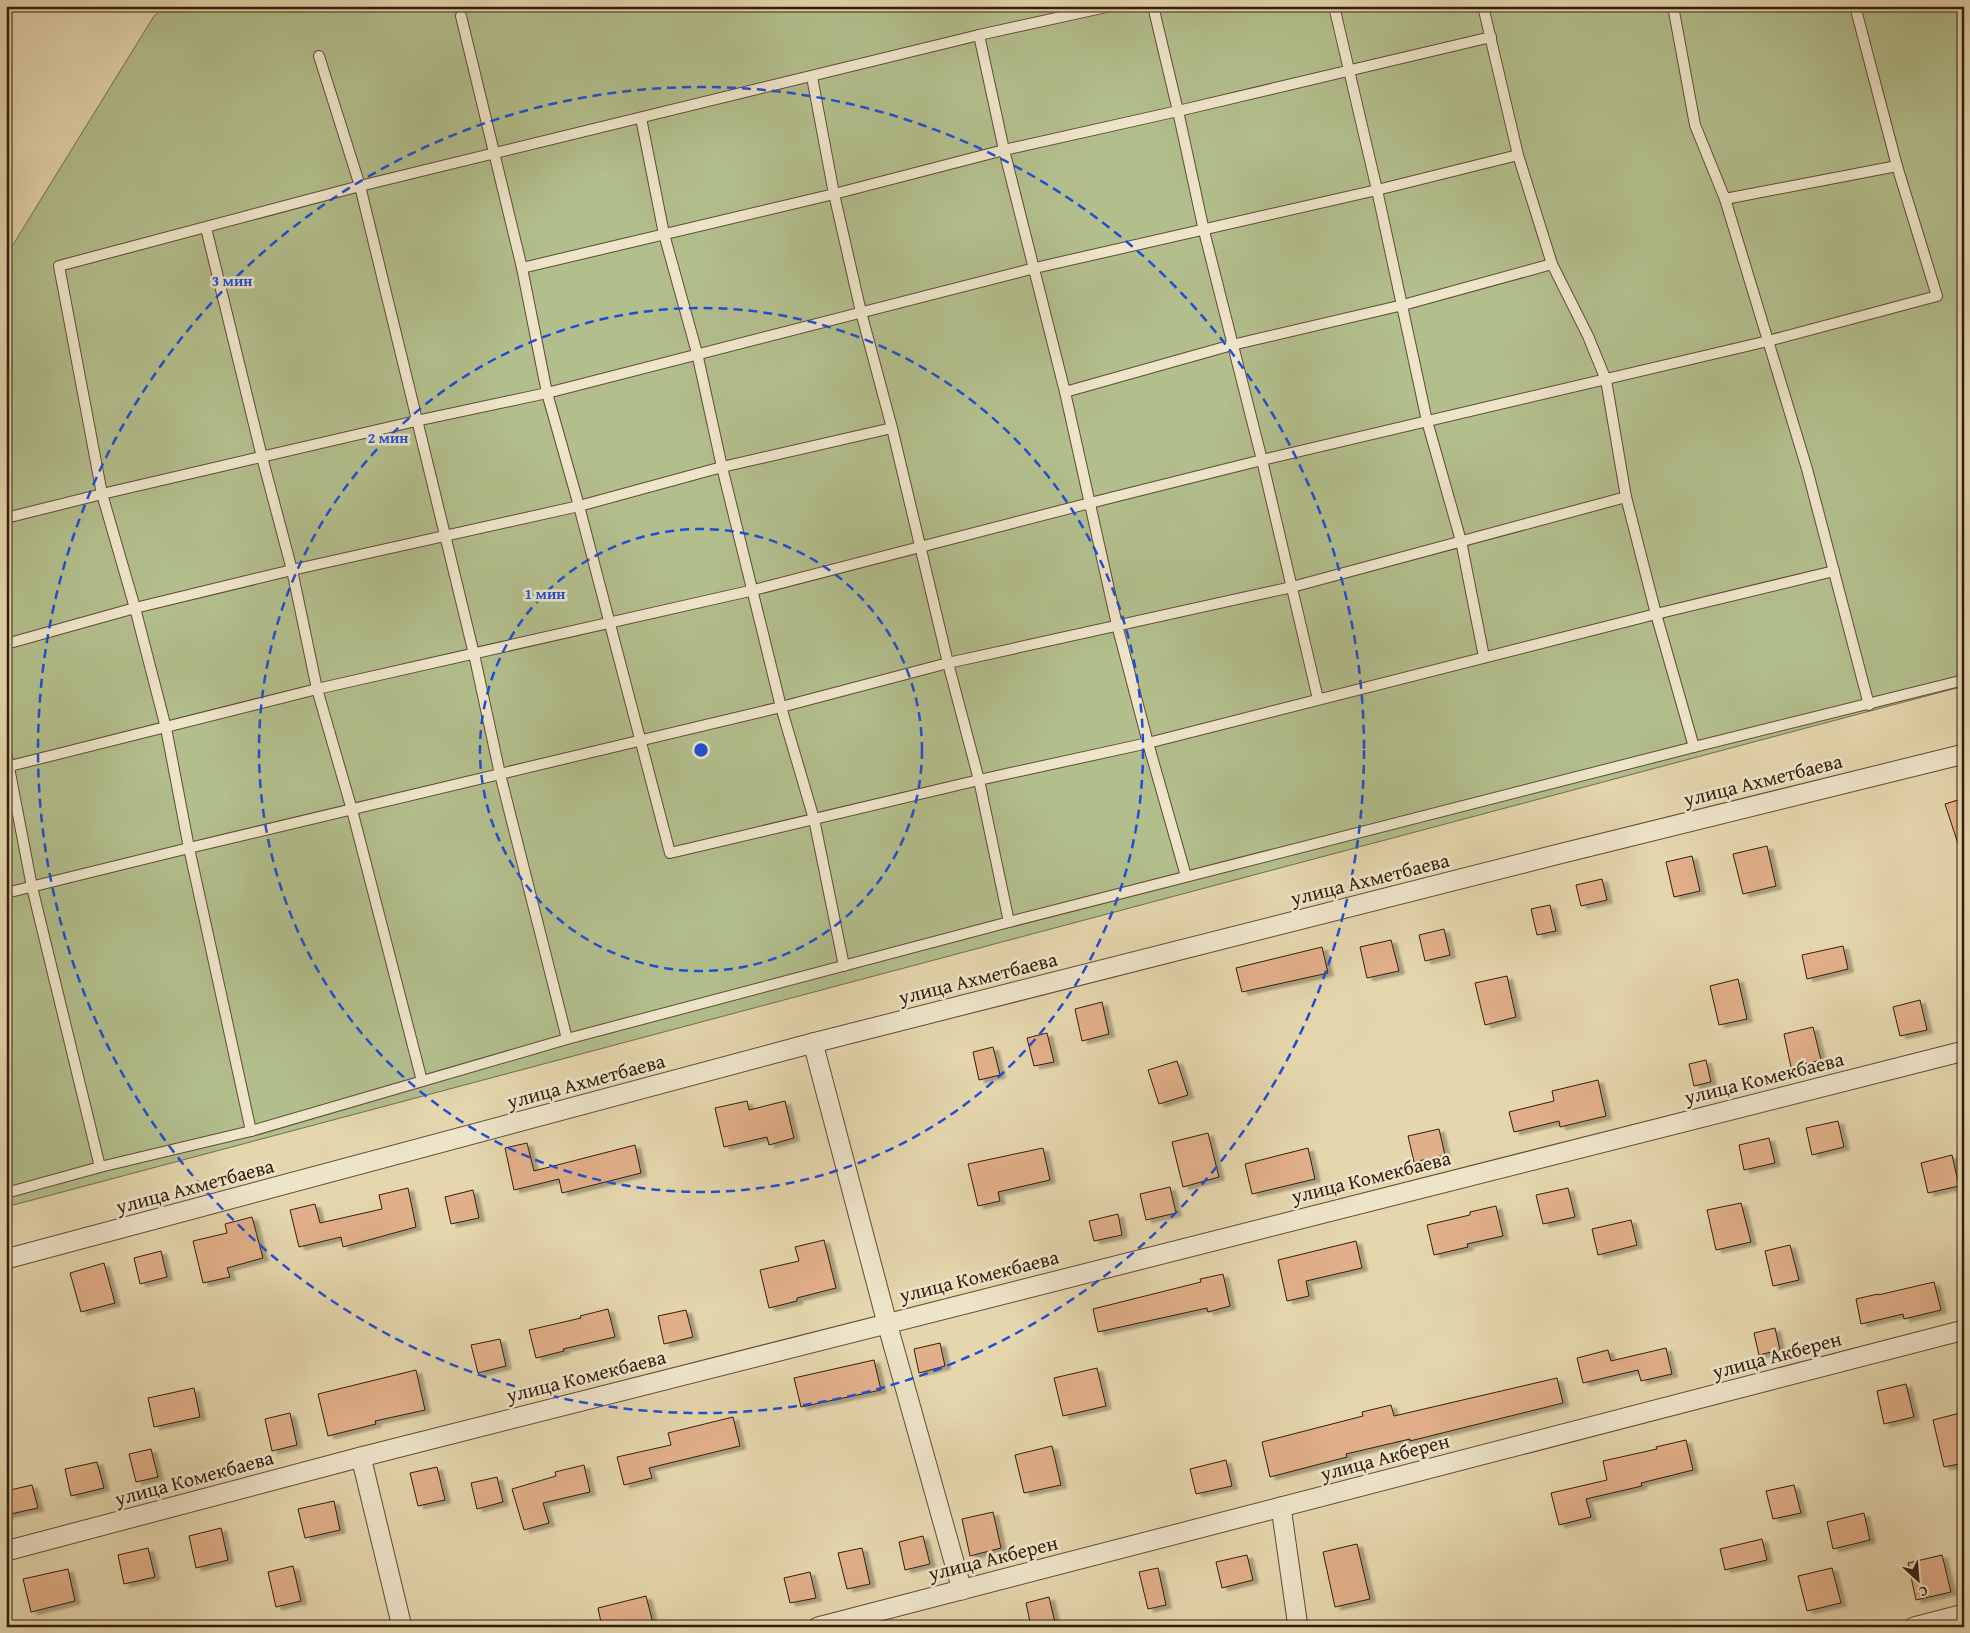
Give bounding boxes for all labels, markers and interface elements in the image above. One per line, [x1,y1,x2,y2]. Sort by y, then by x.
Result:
text: 3 мин [212,270,253,291]
text: 2 мин [368,427,409,448]
text: 1 мин [525,583,566,604]
centre of rings [692,741,710,759]
street label: улица Ахметбаева [1680,746,1846,813]
street label: улица Ахметбаева [1287,845,1453,912]
street label: улица Ахметбаева [895,944,1061,1011]
street label: улица Комекбаева [1680,1044,1847,1112]
street label: улица Ахметбаева [503,1045,669,1116]
street label: улица Комекбаева [1287,1143,1454,1211]
street label: улица Ахметбаева [112,1150,278,1221]
street label: улица Комекбаева [895,1242,1062,1310]
street label: улица Акберен [1708,1323,1845,1386]
street label: улица Комекбаева [502,1342,669,1410]
street label: улица Акберен [1316,1425,1453,1488]
street label: улица Комекбаева [110,1442,277,1513]
street label: улица Акберен [924,1527,1061,1588]
north arrow [1892,1556,1942,1606]
text: С [1916,1581,1932,1602]

